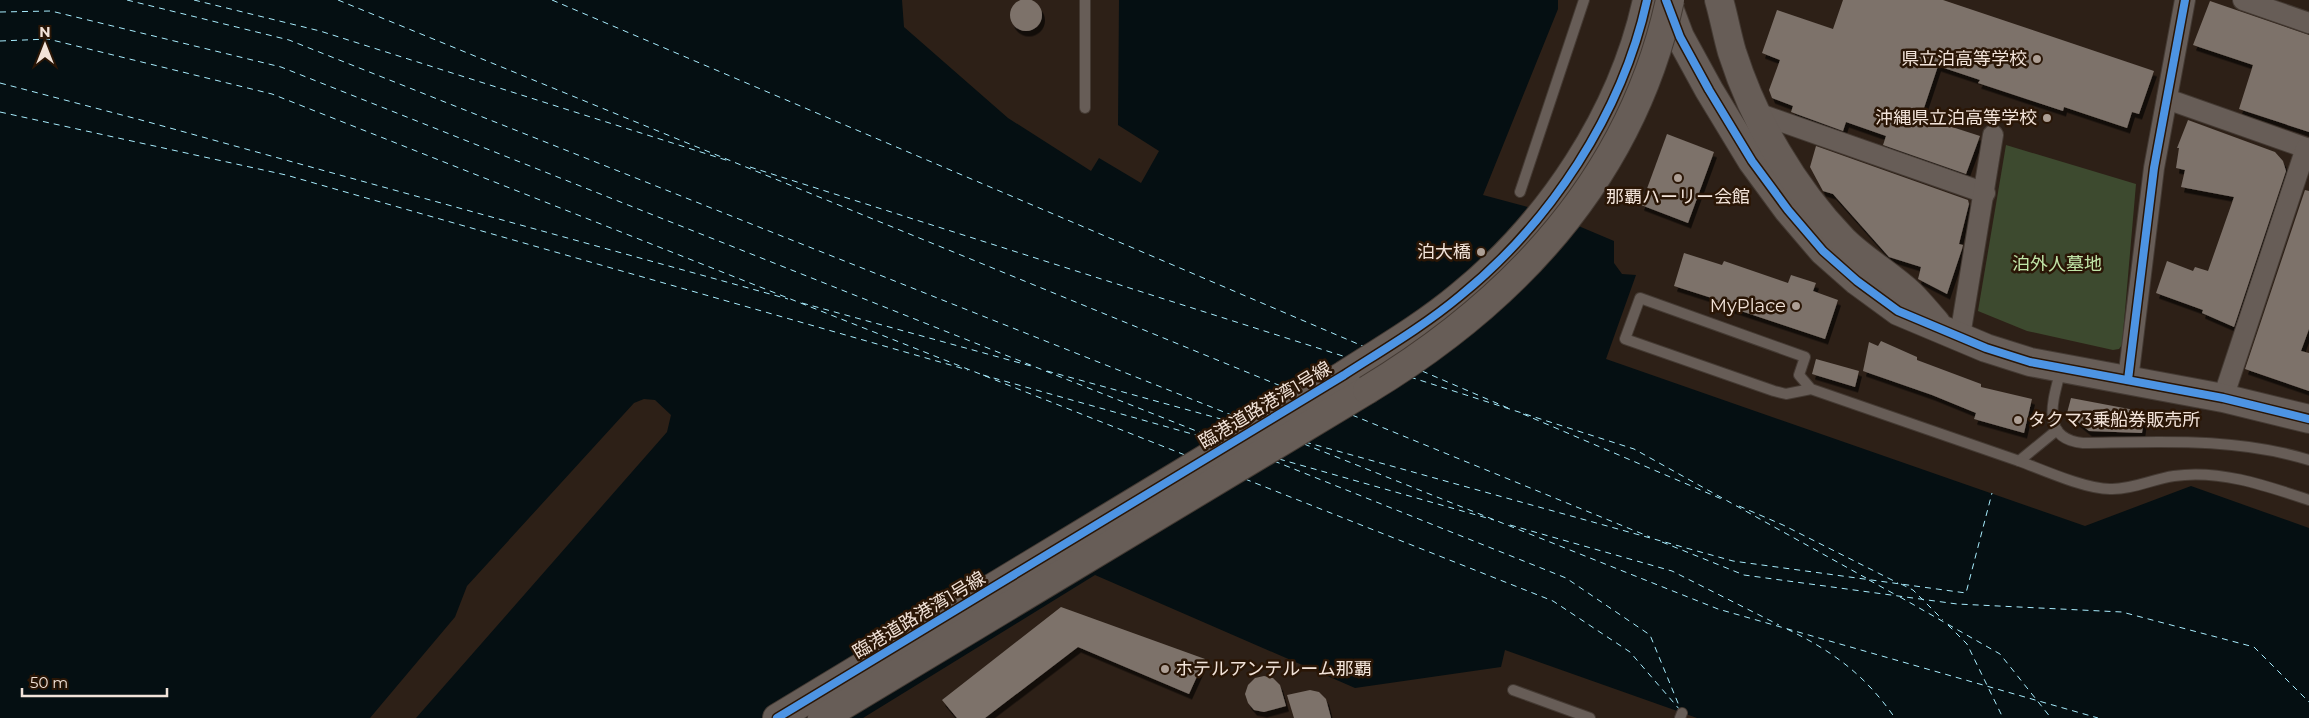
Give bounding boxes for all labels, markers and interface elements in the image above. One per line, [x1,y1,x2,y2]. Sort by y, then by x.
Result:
north arrow [20,20,70,70]
text: N [39,23,51,41]
place label: 県立泊高等学校 [1901,48,2027,70]
marker: 県立泊高等学校 [2031,53,2043,65]
place label: 沖縄県立泊高等学校 [1875,107,2037,129]
marker: 沖縄県立泊高等学校 [2041,112,2053,124]
marker: 那覇ハーリー会館 [1672,172,1684,184]
place label: 那覇ハーリー会館 [1606,186,1750,208]
place label: 泊大橋 [1417,241,1471,263]
marker: 泊大橋 [1475,246,1487,258]
park label: 泊外人墓地 [2012,253,2102,275]
place label: MyPlace [1710,295,1786,317]
marker: MyPlace [1790,300,1802,312]
street label: 臨港道路港湾1号線 [1195,357,1335,453]
place label: タクマ3乗船券販売所 [2028,409,2200,431]
marker: タクマ3乗船券販売所 [2012,414,2024,426]
street label: 臨港道路港湾1号線 [849,567,989,663]
place label: ホテルアンテルーム那覇 [1175,658,1372,680]
marker: ホテルアンテルーム那覇 [1159,663,1171,675]
scale bar [22,666,168,698]
text: 50 m [30,673,68,692]

